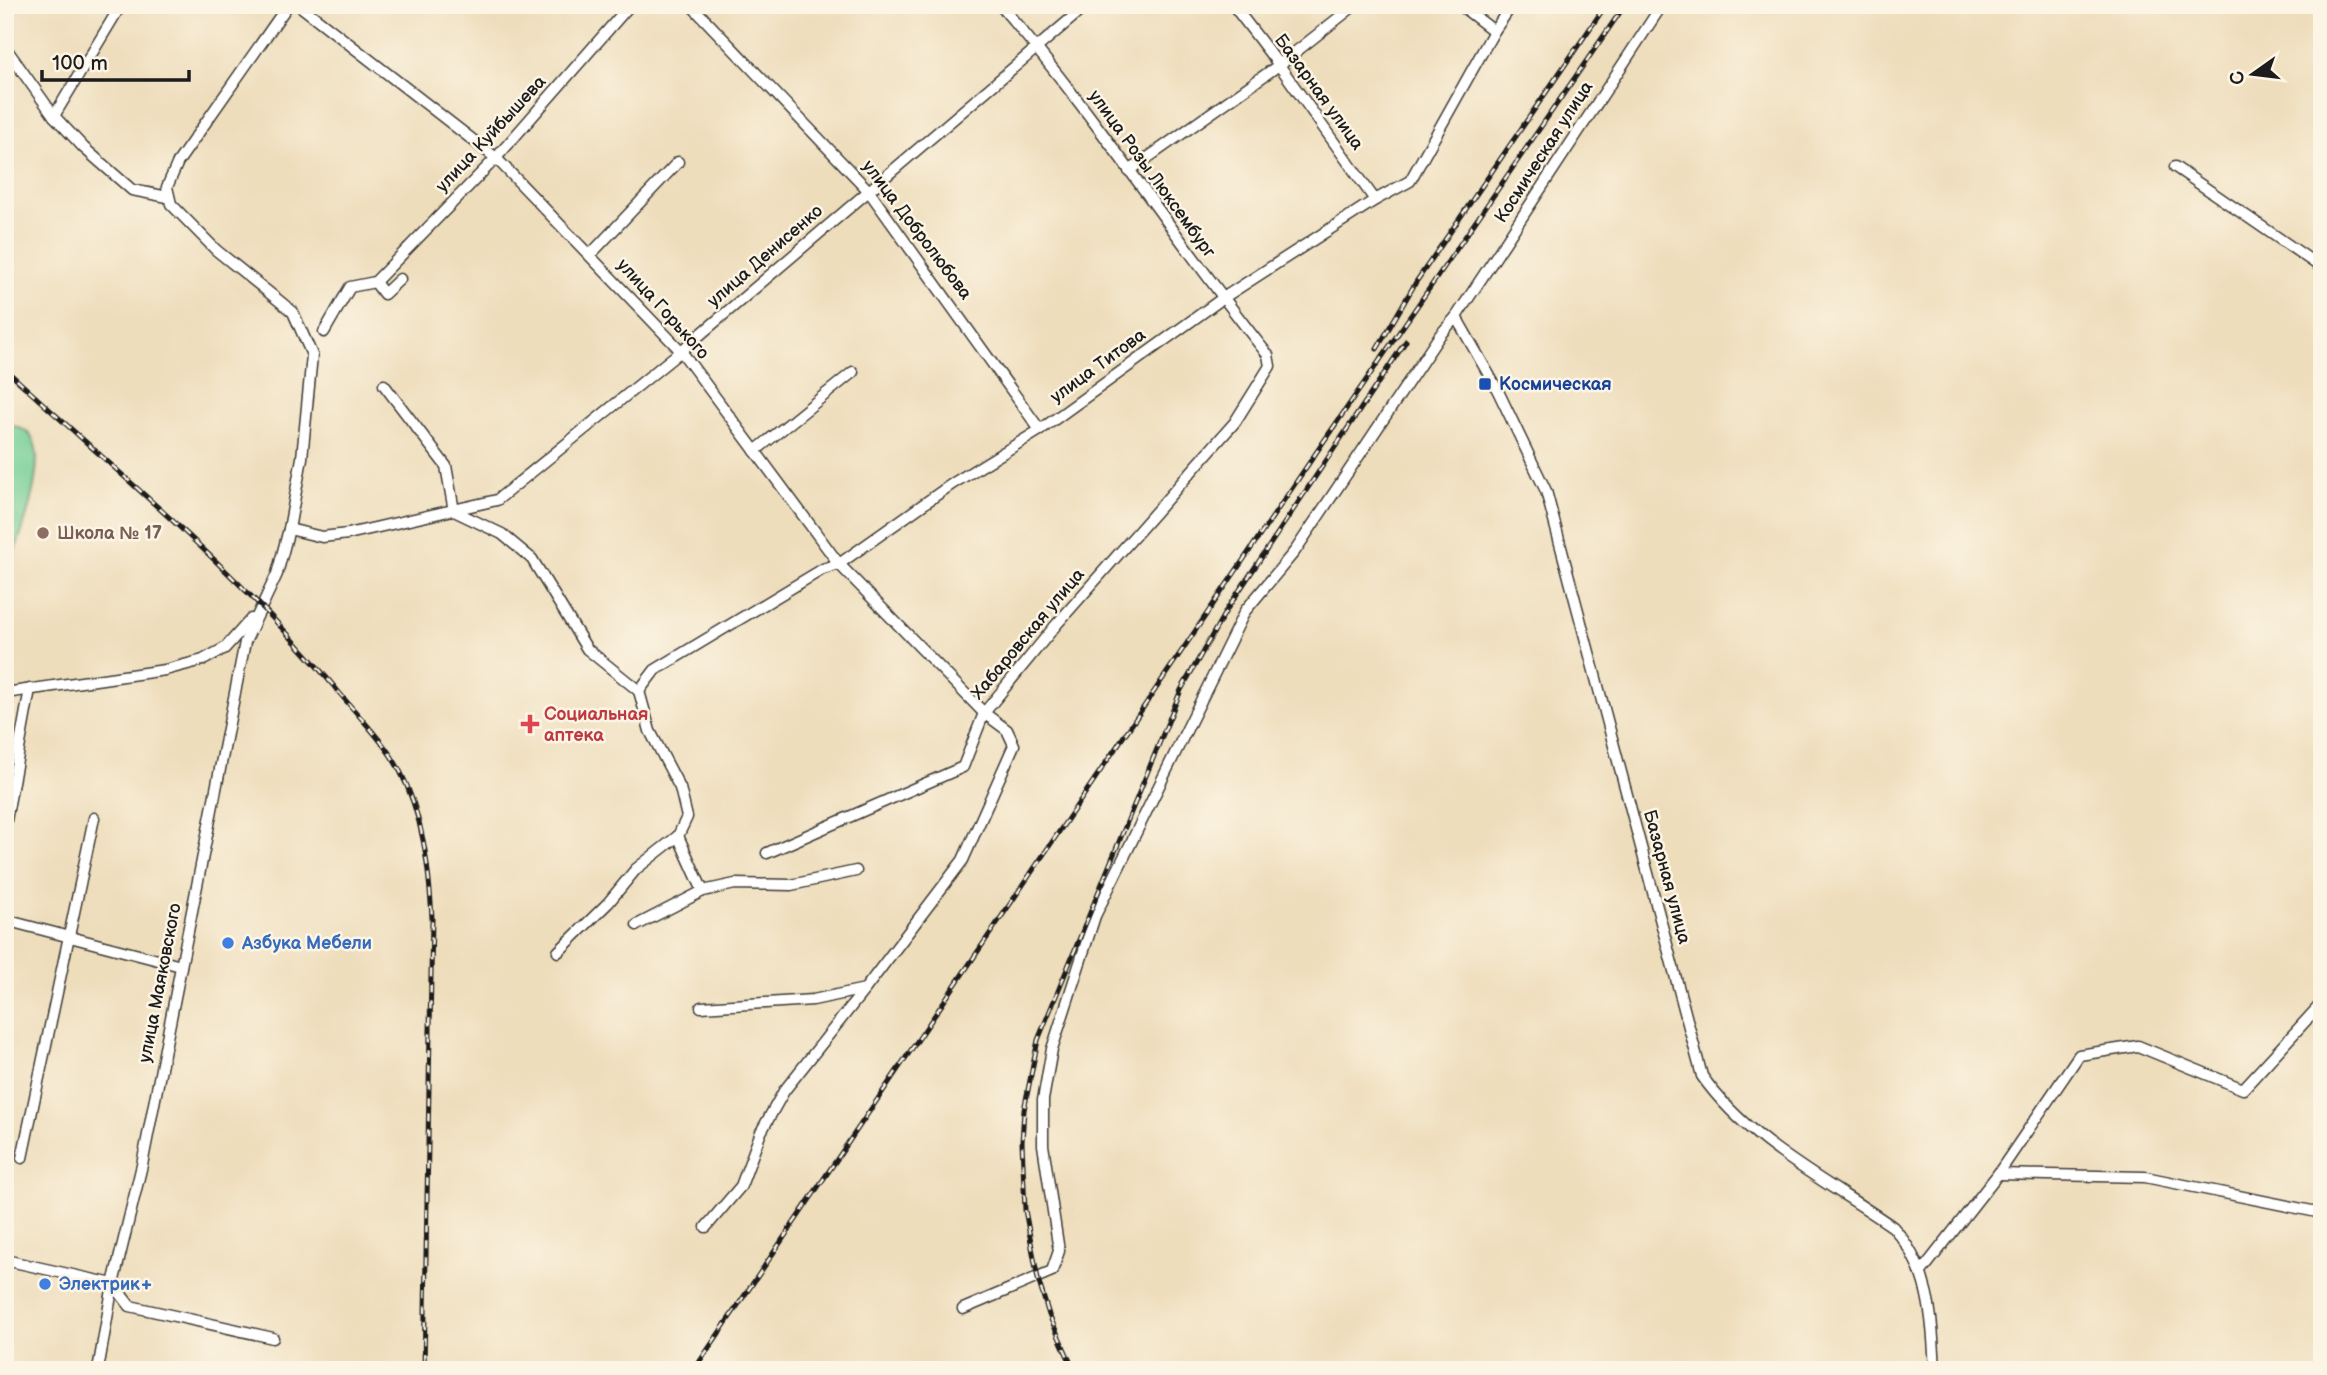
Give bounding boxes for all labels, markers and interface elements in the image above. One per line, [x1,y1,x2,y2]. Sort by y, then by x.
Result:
street label: Базарная улица [1270,30,1368,154]
scale bar [42,38,189,82]
north arrow [2218,38,2288,108]
text: 100 m [52,51,108,76]
text: С [2225,69,2251,87]
street label: улица Куйбышева [432,71,551,197]
street label: Космическая улица [1490,77,1598,227]
street label: улица Розы Люксембург [1084,86,1220,262]
street label: улица Добролюбова [858,156,976,304]
street label: улица Денисенко [703,200,827,312]
street label: улица Горького [612,255,714,363]
street label: улица Титова [1046,324,1150,408]
place label: Космическая [1499,374,1612,395]
marker: Космическая [1477,376,1493,392]
place label: Школа № 17 [57,523,162,544]
marker: Школа № 17 [35,525,51,541]
street label: Хабаровская улица [967,564,1089,704]
place label: Социальная аптека [544,704,648,746]
marker: Социальная аптека [522,716,538,732]
street label: Базарная улица [1639,808,1695,947]
street label: улица Маяковского [134,902,186,1064]
place label: Азбука Мебели [241,933,372,954]
marker: Азбука Мебели [220,935,236,951]
place label: Электрик+ [59,1274,153,1295]
marker: Электрик+ [37,1276,53,1292]

